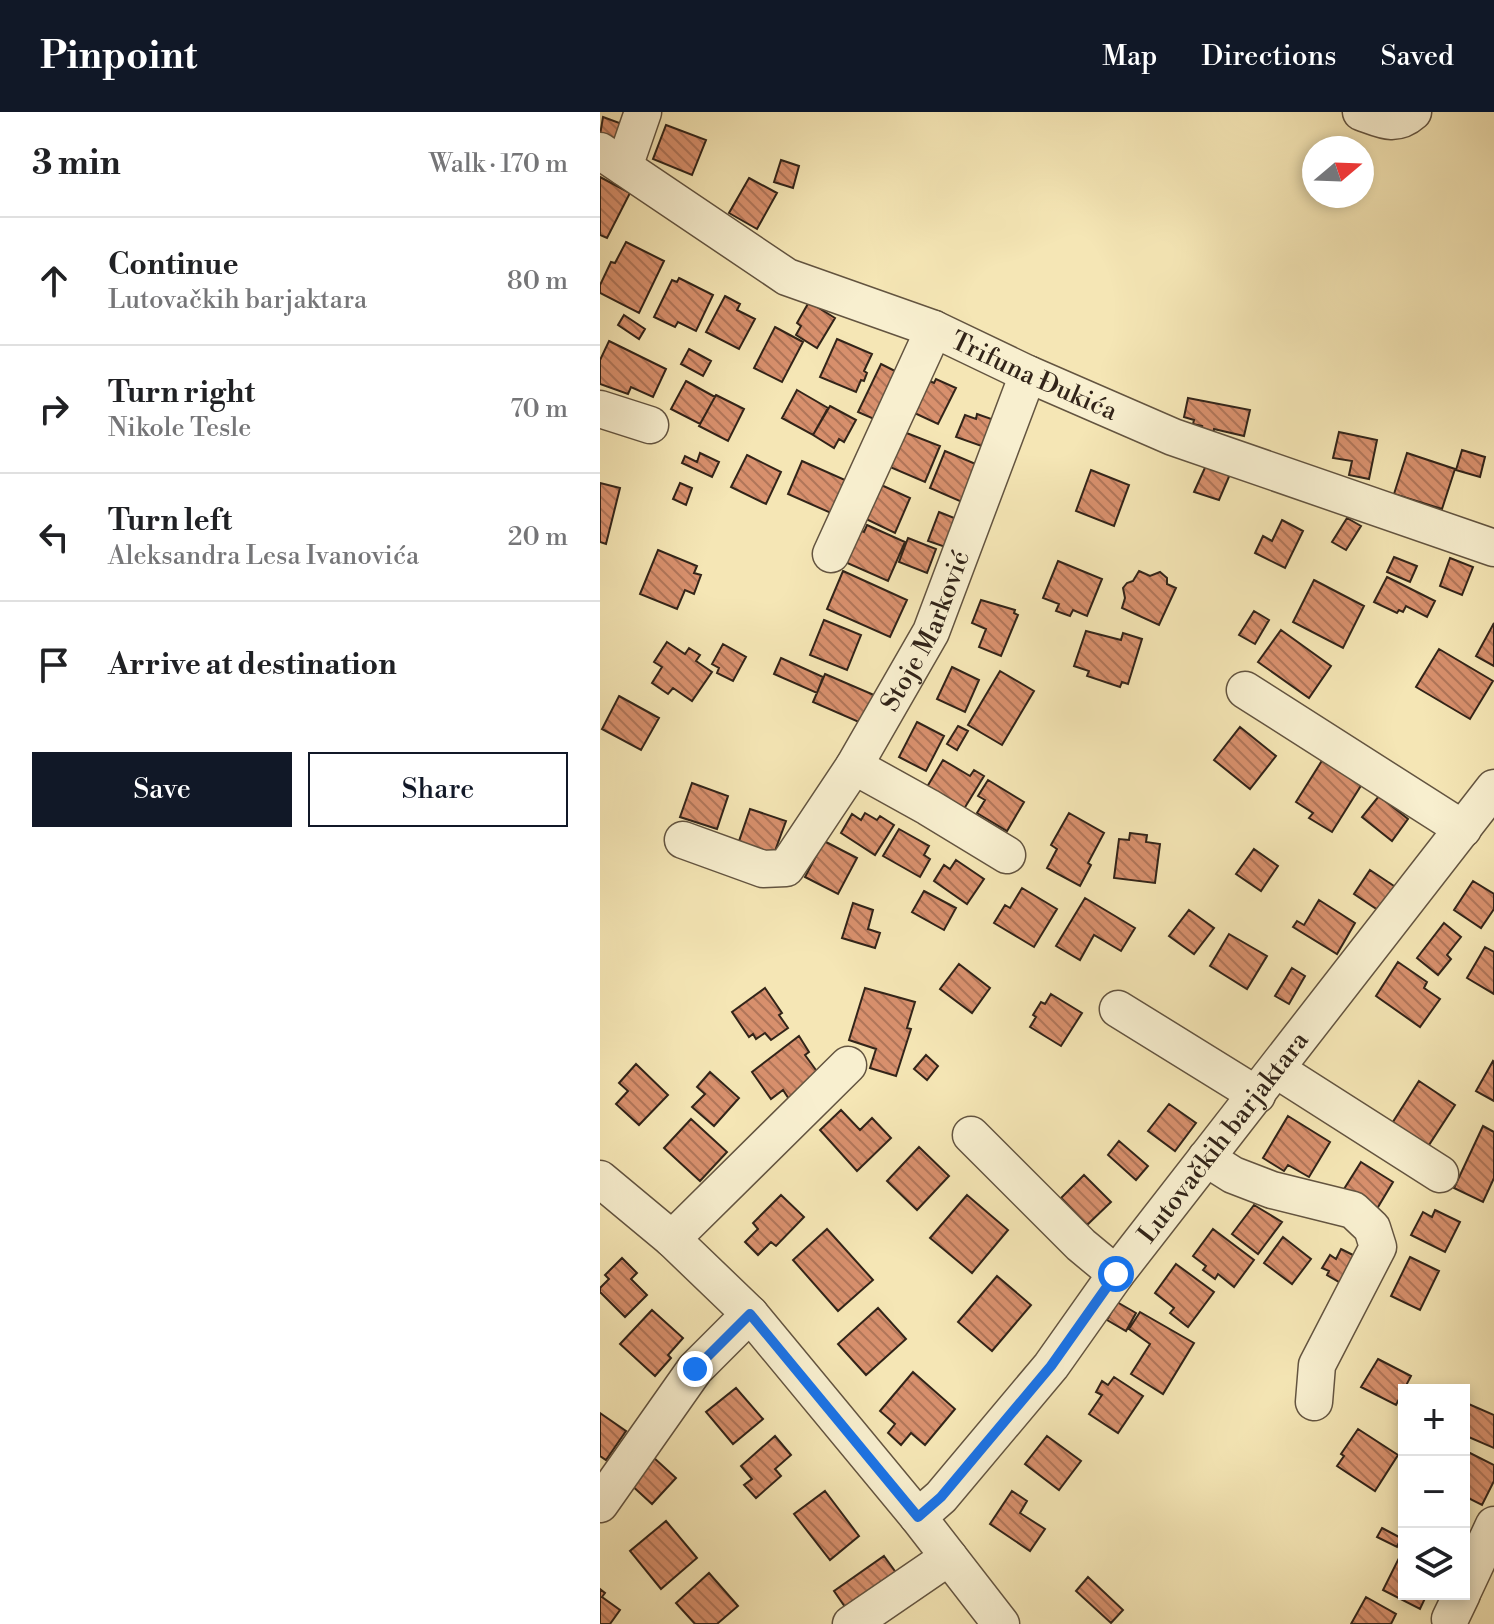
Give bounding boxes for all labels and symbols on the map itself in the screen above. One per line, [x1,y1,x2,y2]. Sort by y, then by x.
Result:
north arrow [1302,136,1374,208]
street label: Trifuna Đukića [946,325,1123,428]
street label: Stoje Marković [874,546,977,717]
street label: Lutovačkih barjaktara [1131,1025,1316,1250]
route start [1098,1256,1134,1292]
route end [677,1351,713,1387]

